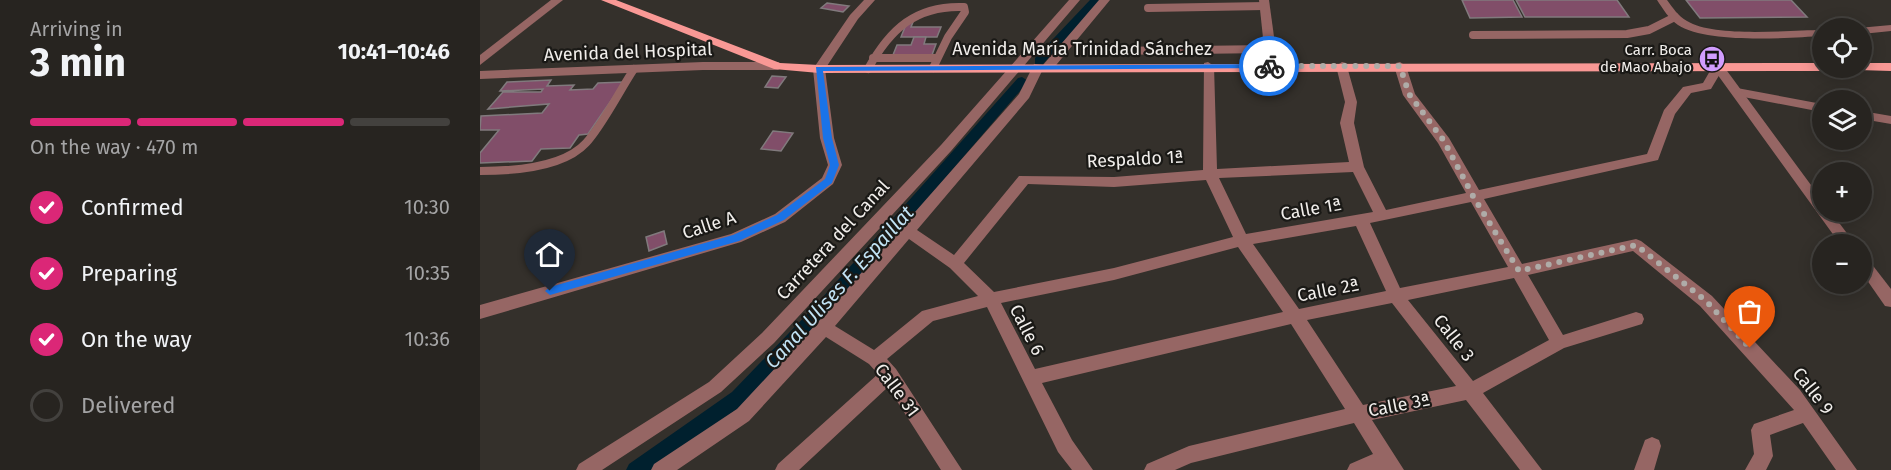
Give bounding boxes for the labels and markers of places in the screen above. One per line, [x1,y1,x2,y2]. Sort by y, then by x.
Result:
place label: Carr. Boca de Mao Abajo [1600,41,1692,76]
bus stop icon: Carr. Boca de Mao Abajo [1697,44,1727,74]
pin [524,229,575,291]
pin [1724,286,1775,348]

